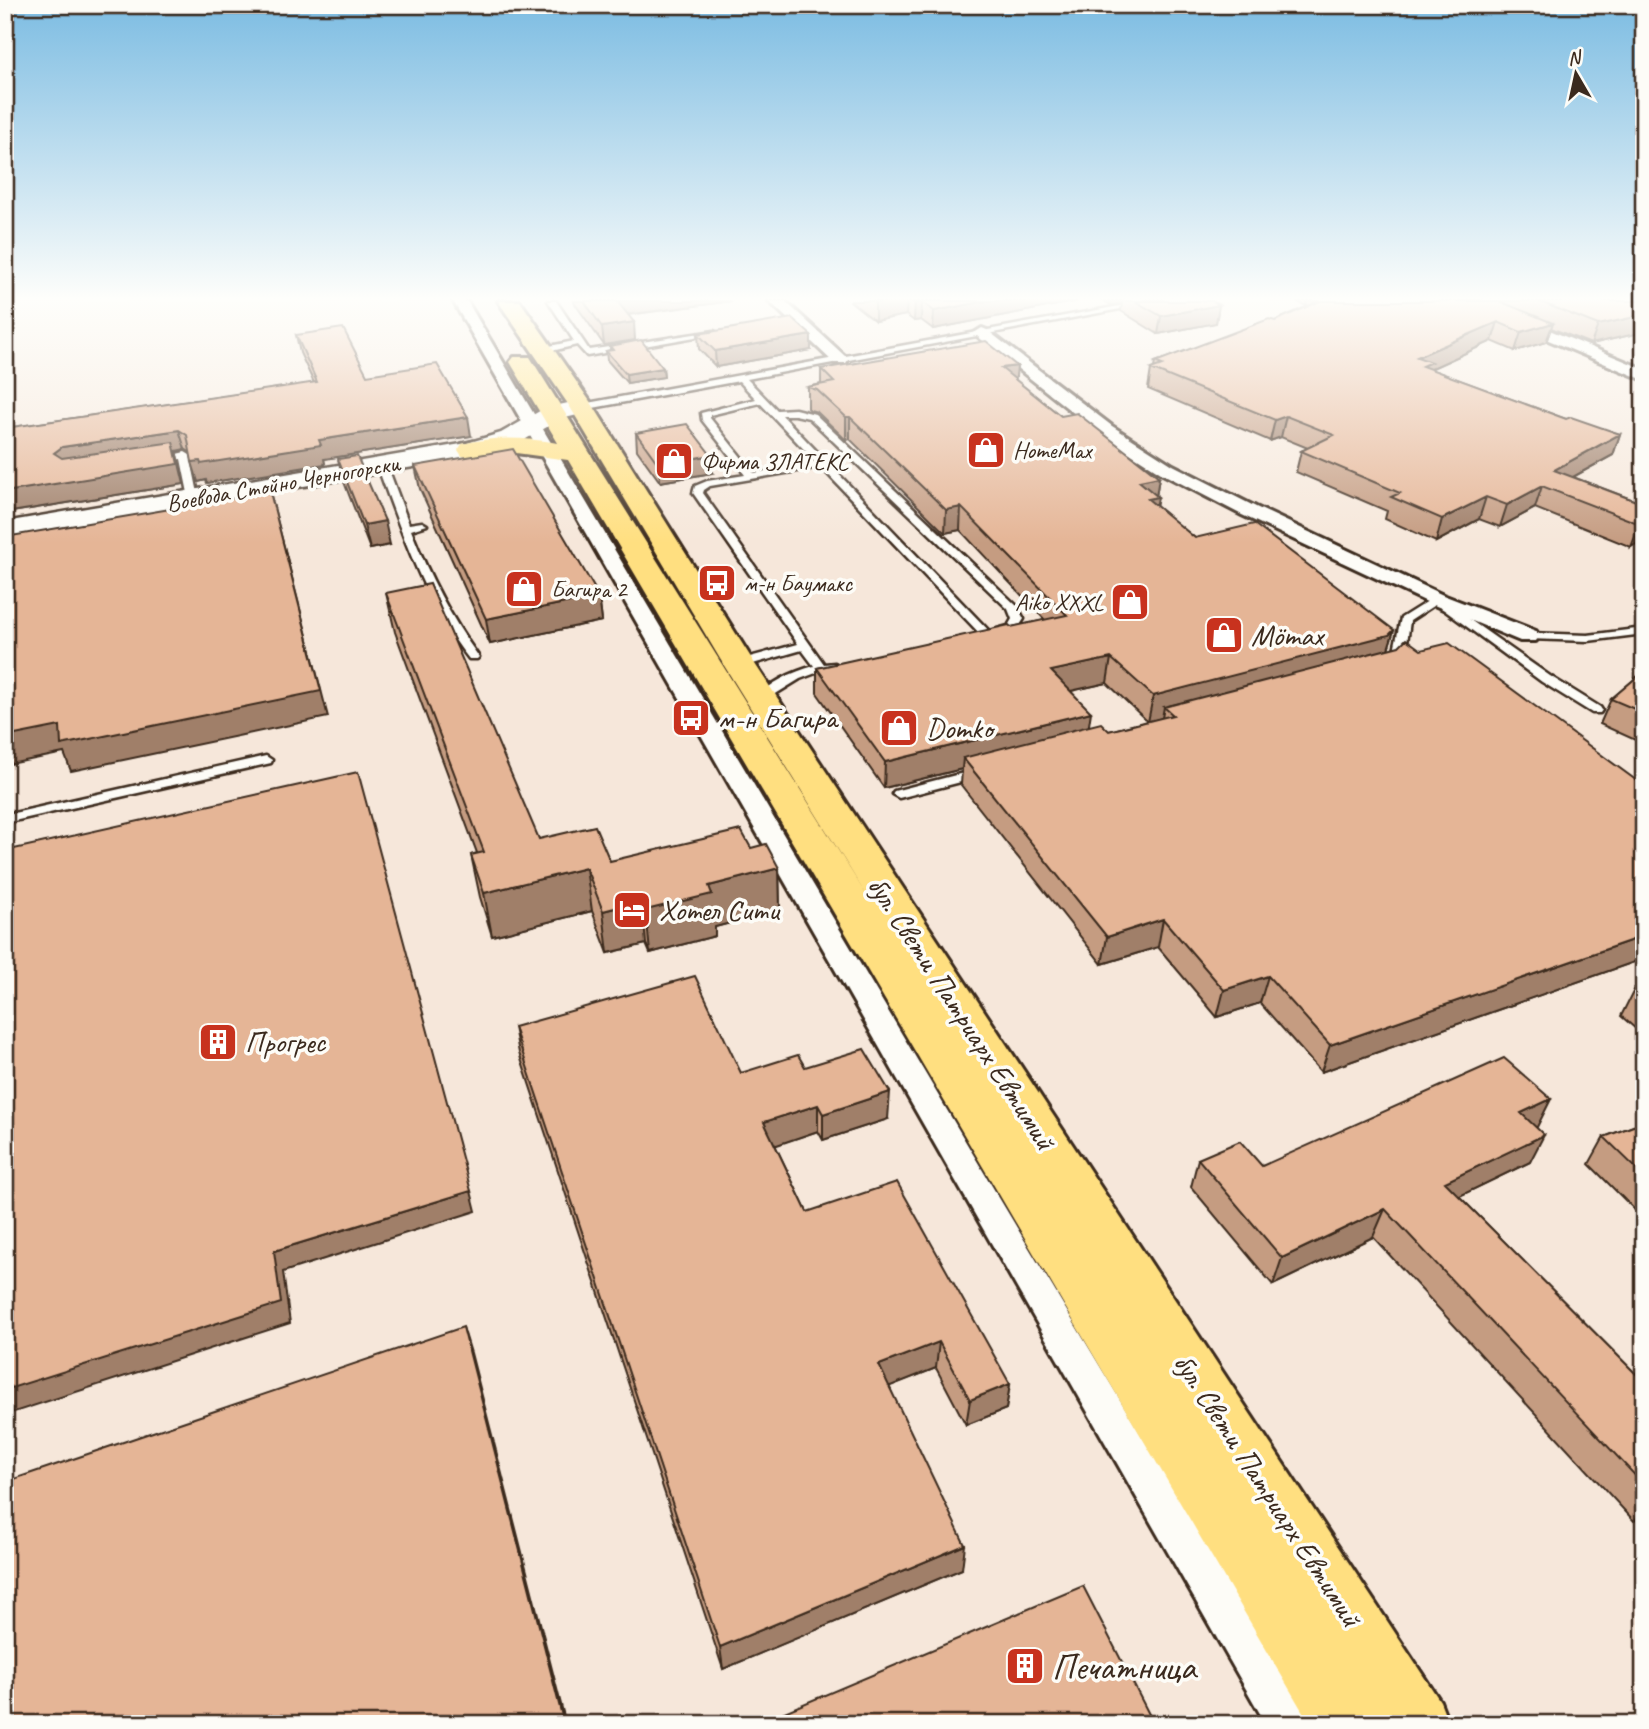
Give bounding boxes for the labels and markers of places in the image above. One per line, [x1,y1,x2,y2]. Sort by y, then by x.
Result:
shop icon: HomeMax [965,429,1007,471]
place label: HomeMax [1013,435,1093,465]
shop icon: Фирма ЗЛАТЕКС [653,440,695,482]
place label: Фирма ЗЛАТЕКС [701,446,851,476]
bus stop icon: м-н Баумакс [696,562,738,604]
shop icon: Багира 2 [503,568,545,610]
place label: м-н Баумакс [744,568,854,598]
place label: Багира 2 [551,574,629,604]
shop icon: Aiko XXXL [1109,581,1151,623]
place label: Aiko XXXL [1015,587,1104,617]
shop icon: Mömax [1203,614,1245,656]
place label: Mömax [1251,616,1326,654]
bus stop icon: м-н Багира [670,697,712,739]
place label: м-н Багира [718,699,839,737]
shop icon: Domko [878,707,920,749]
place label: Domko [926,709,996,747]
hotel icon: Хотел Сити [611,889,653,931]
place label: Хотел Сити [659,891,781,929]
building icon: Прогрес [197,1021,239,1063]
place label: Прогрес [245,1023,327,1061]
place label: Печатница [1052,1643,1199,1690]
building icon: Печатница [1004,1645,1046,1687]

